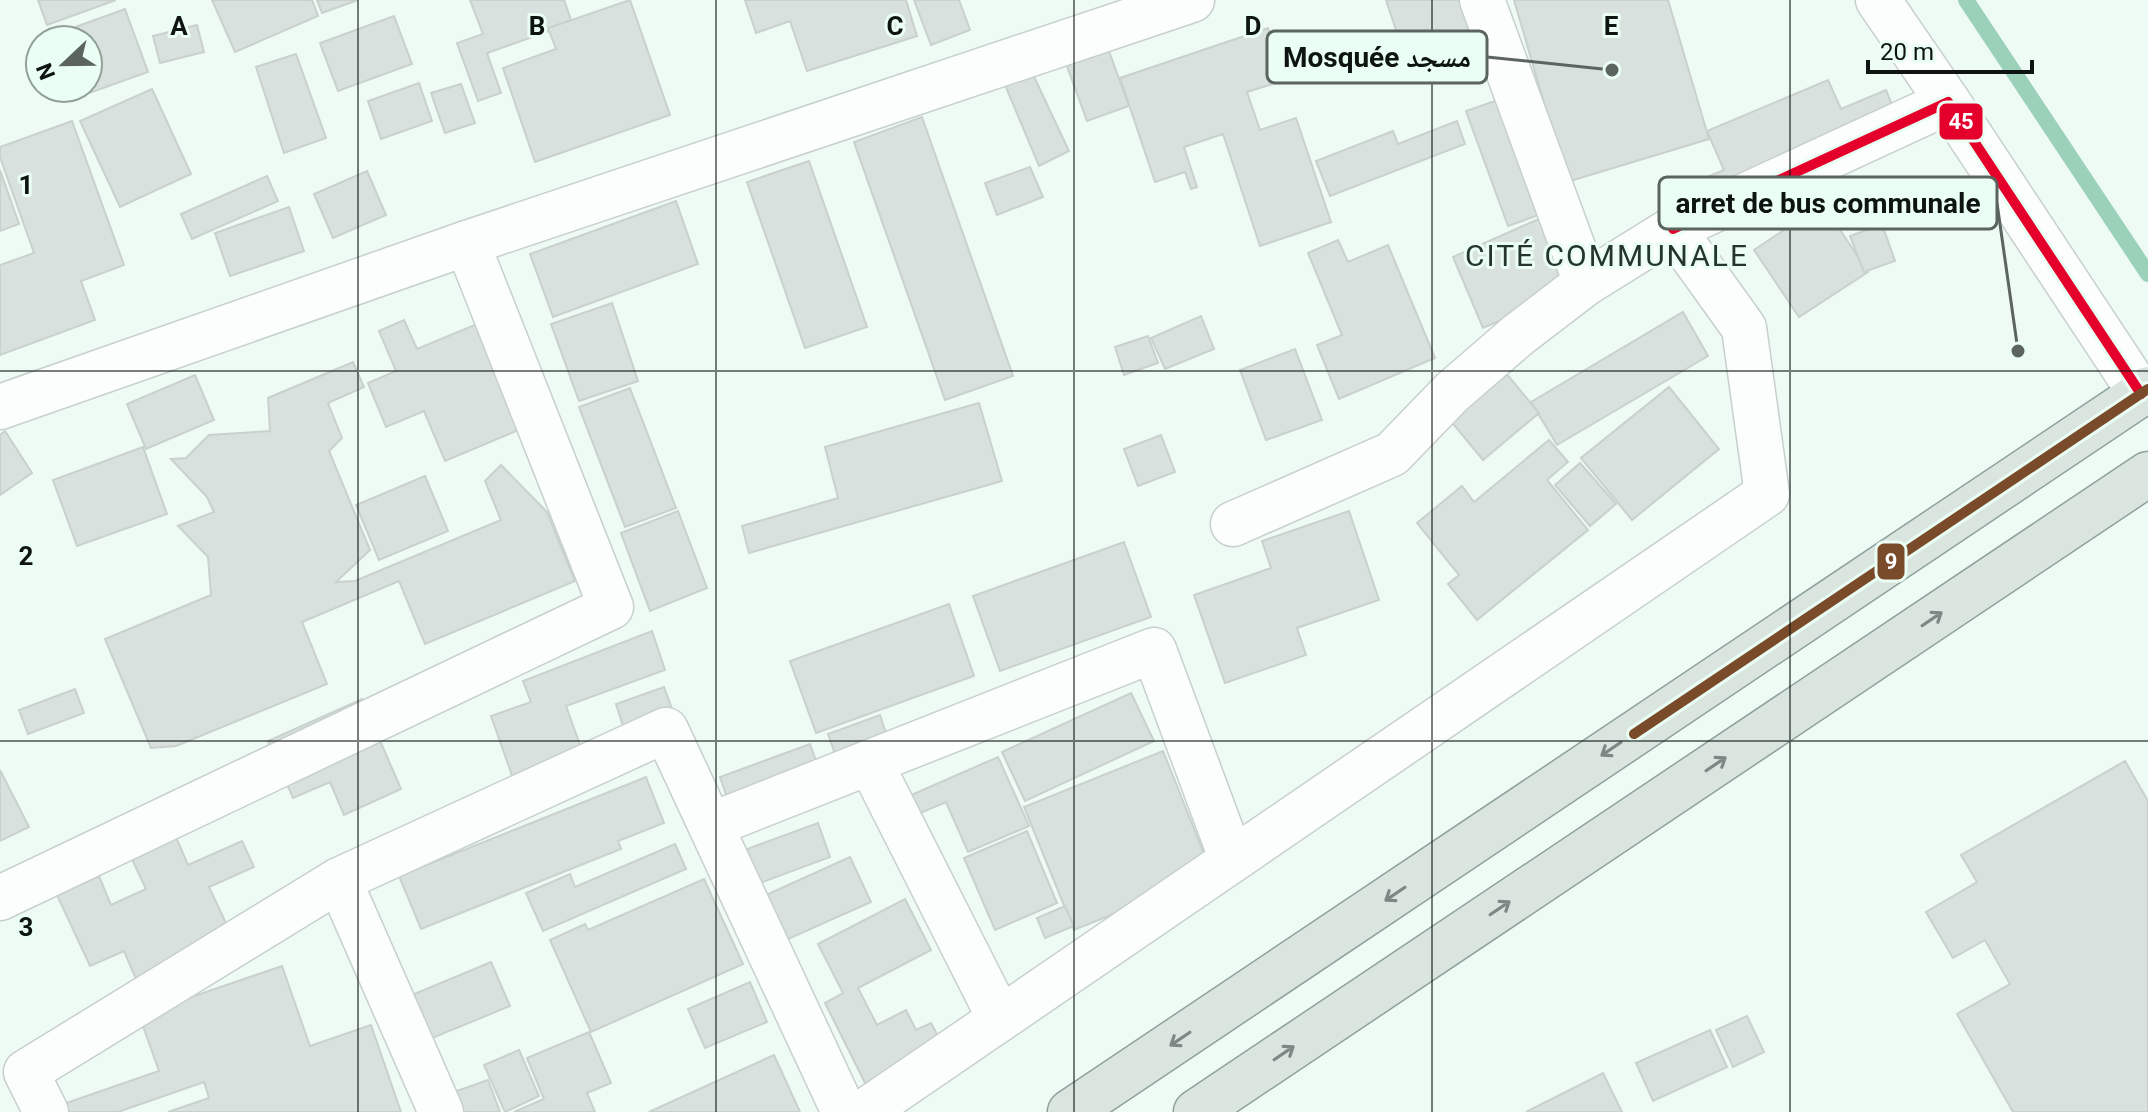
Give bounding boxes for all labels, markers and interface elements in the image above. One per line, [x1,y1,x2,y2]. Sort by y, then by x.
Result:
text: A [170,11,188,41]
text: B [529,11,545,41]
text: C [886,11,904,41]
text: D [1245,11,1261,41]
text: E [1604,11,1619,41]
north arrow [24,24,104,104]
scale bar [1868,24,2032,74]
callout: Mosquée مسجد [1267,31,1487,83]
text: 20 m [1880,38,1934,66]
text: Mosquée مسجد [1283,41,1471,74]
text: N [31,59,60,83]
line badge: 45 [1938,102,1984,141]
text: 45 [1948,109,1974,134]
text: 1 [19,170,33,200]
callout: arret de bus communale [1659,177,1997,229]
text: arret de bus communale [1675,187,1981,220]
district label: CITÉ COMMUNALE [1465,238,1749,273]
text: 2 [19,541,33,571]
line badge: 9 [1876,542,1906,581]
text: 9 [1885,549,1897,574]
one-way arrow [1921,611,1943,627]
one-way arrow [1601,741,1623,757]
one-way arrow [1705,755,1727,772]
one-way arrow [1385,886,1407,902]
one-way arrow [1489,900,1511,916]
text: 3 [19,912,33,942]
one-way arrow [1169,1031,1191,1047]
one-way arrow [1273,1045,1295,1061]

